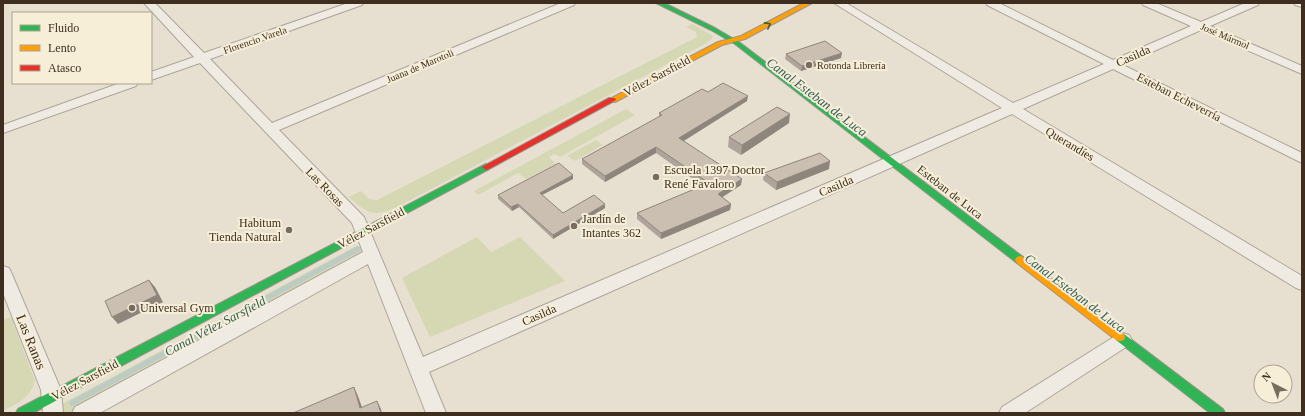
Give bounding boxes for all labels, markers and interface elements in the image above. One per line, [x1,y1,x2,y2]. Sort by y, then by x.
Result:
legend [12,12,152,84]
text: Fluido [48,21,79,35]
street label: José Mármol [1199,21,1251,51]
one-way arrow [764,22,772,29]
street label: Florencio Varela [222,24,289,56]
text: Lento [48,41,76,55]
street label: Casilda [1114,42,1153,70]
street label: Juana de Marotoli [385,47,456,85]
street label: Vélez Sarsfield [621,53,693,99]
water label: Canal Esteban de Luca [764,54,871,140]
marker: Rotonda Librería [804,60,814,70]
place label: Rotonda Librería [817,60,886,71]
text: Atasco [48,61,81,75]
street label: Esteban Echeverría [1134,70,1224,125]
street label: Querandíes [1043,124,1097,164]
street label: Esteban de Luca [914,162,986,222]
place label: Escuela 1397 Doctor René Favaloro [664,163,765,191]
street label: Las Rosas [303,165,347,210]
marker: Escuela 1397 Doctor René Favaloro [651,172,661,182]
street label: Casilda [817,172,856,199]
street label: Vélez Sarsfield [335,205,407,251]
place label: Jardín de Intantes 362 [582,212,641,240]
place label: Habitum Tienda Natural [209,216,282,244]
marker: Jardín de Intantes 362 [569,221,579,231]
marker: Habitum Tienda Natural [284,225,294,235]
water label: Canal Esteban de Luca [1022,250,1129,336]
water label: Canal Vélez Sarsfield [162,293,269,359]
place label: Universal Gym [140,301,214,315]
street label: Casilda [520,301,559,329]
marker: Universal Gym [127,303,137,313]
street label: Las Ranas [13,312,49,372]
street label: Vélez Sarsfield [49,357,121,403]
north arrow [1253,364,1293,404]
text: N [1259,369,1273,384]

